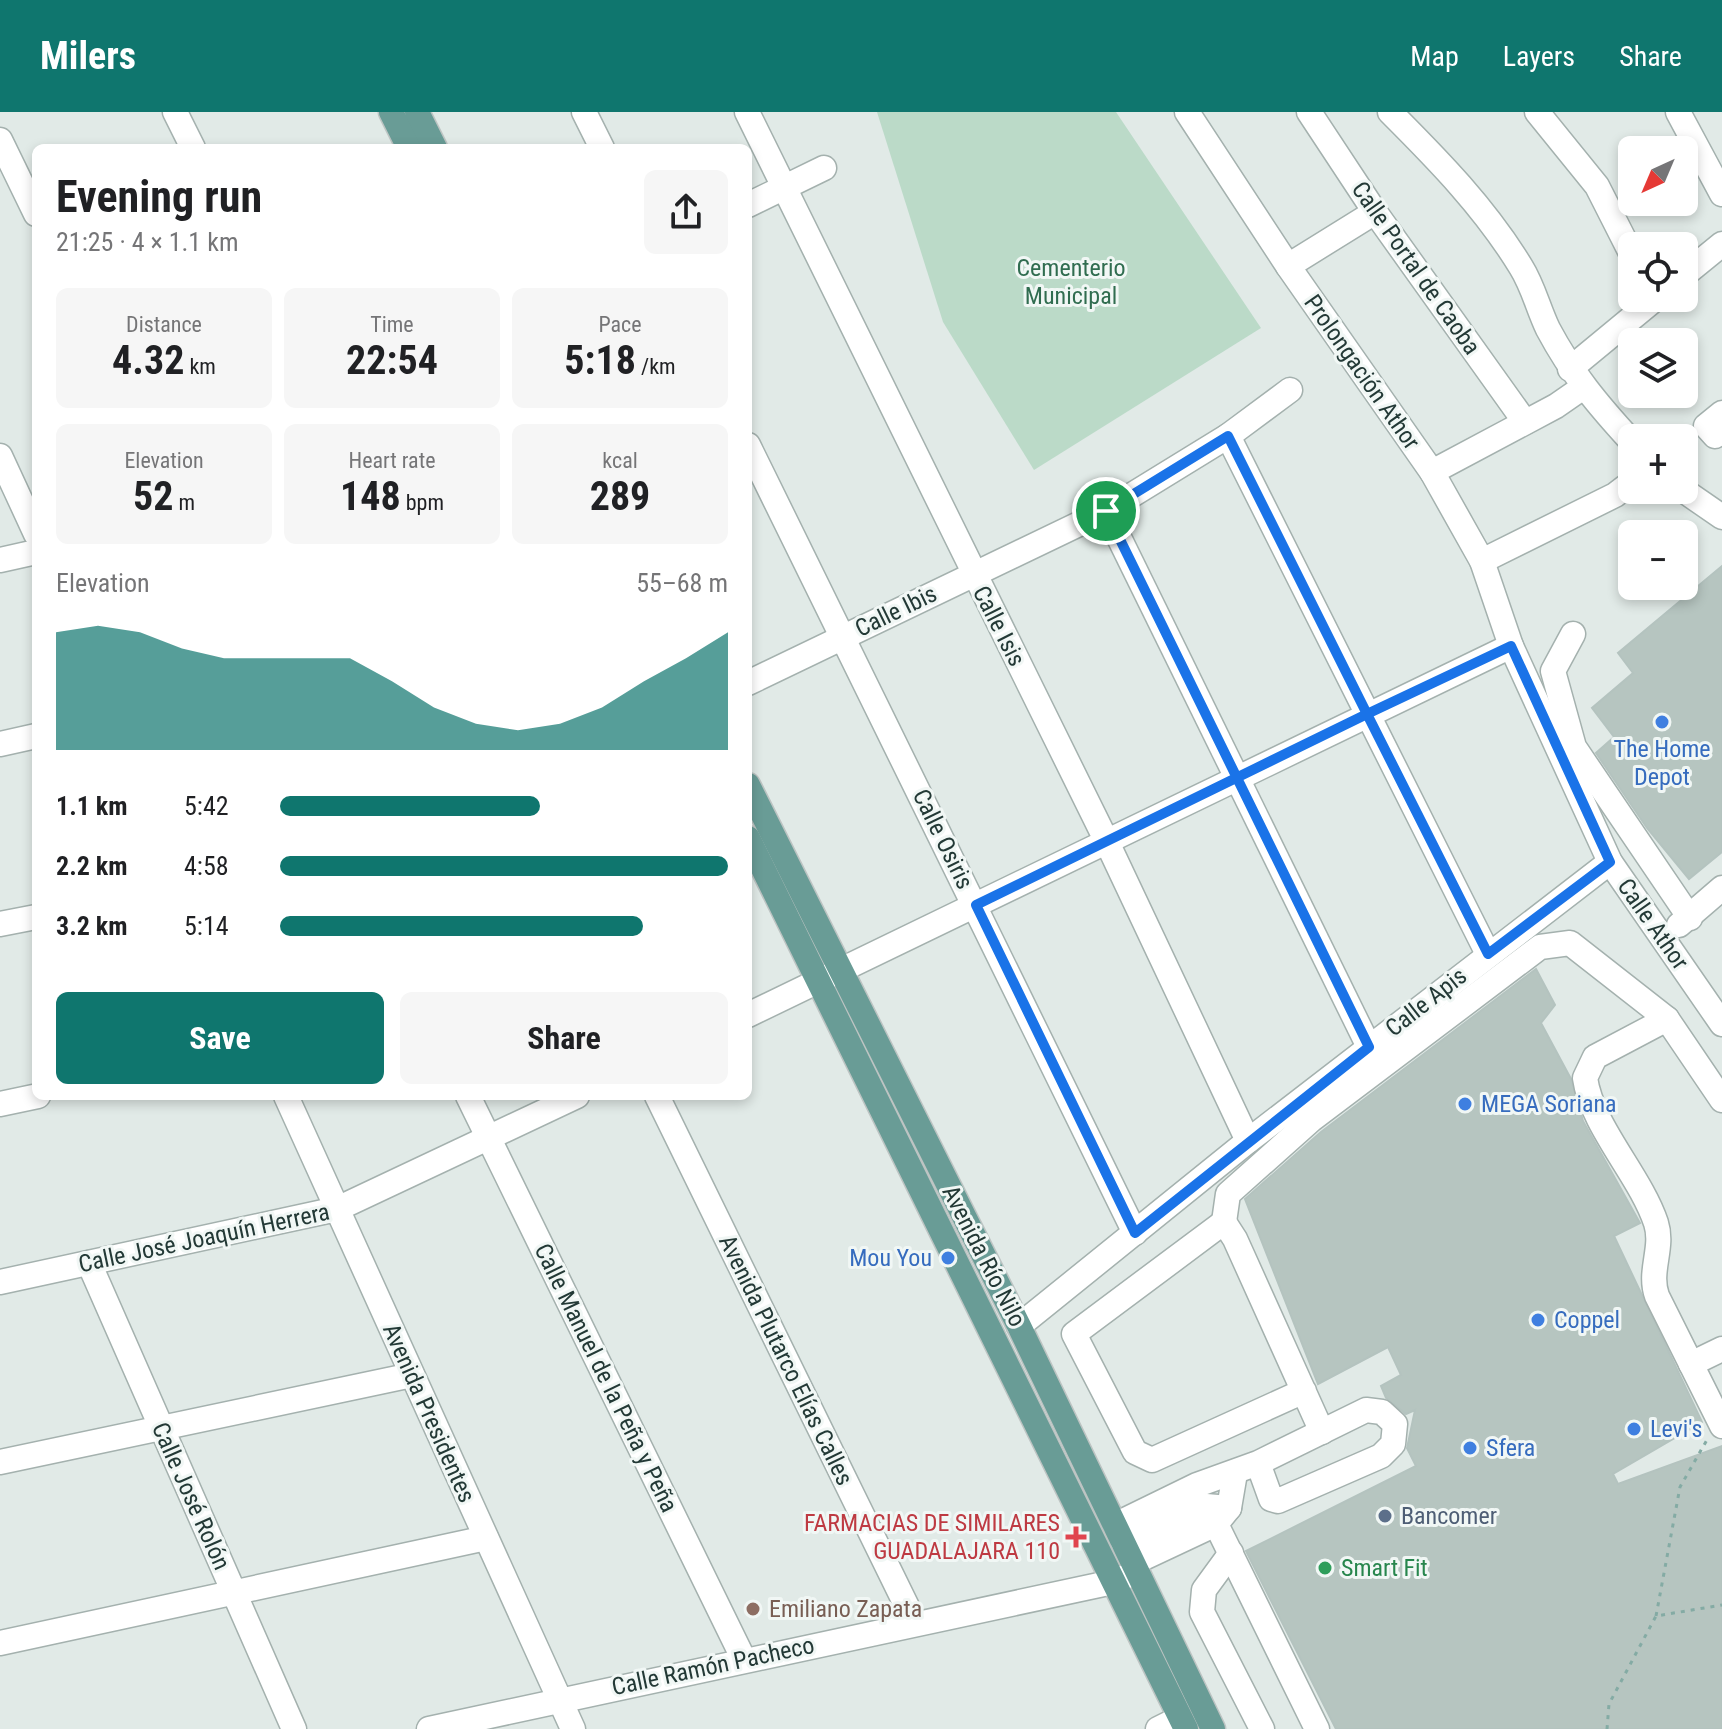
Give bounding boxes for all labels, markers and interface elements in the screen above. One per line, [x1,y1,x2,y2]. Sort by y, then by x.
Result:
text: Milers [40,34,136,78]
text: Map [1410,40,1459,73]
text: Layers [1503,40,1575,73]
text: Share [1619,40,1682,73]
north arrow [1618,136,1698,216]
map controls [1618,136,1698,600]
button: share [644,170,728,254]
text: Evening run [56,171,262,223]
street label: Calle Portal de Caoba [1346,176,1486,360]
text: 21:25 · 4 × 1.1 km [56,227,238,257]
button: locate [1618,232,1698,312]
park label: Cementerio Municipal [1016,254,1126,310]
street label: Prolongación Athor [1298,289,1426,455]
text: Distance [126,312,202,337]
text: Time [370,312,414,337]
text: Pace [598,312,642,337]
button: layers [1618,328,1698,408]
text: 4.32 [112,337,184,384]
text: 22:54 [346,337,438,384]
text: 5:18 [564,337,636,384]
text: km [184,354,216,379]
text: /km [636,354,676,379]
button: + [1618,424,1698,504]
text: Elevation [124,448,204,473]
text: Heart rate [349,448,435,473]
text: kcal [602,448,638,473]
text: 52 [133,473,173,520]
text: 148 [340,473,401,520]
text: 289 [590,473,650,520]
pin [1072,477,1140,545]
icon: arrive [1084,489,1128,533]
text: m [173,490,195,515]
text: bpm [401,490,444,515]
button: − [1618,520,1698,600]
text: Elevation [56,568,150,598]
text: 55–68 m [636,568,728,598]
street label: Calle Ibis [851,579,941,643]
street label: Calle Isis [967,581,1031,671]
marker: The Home Depot [1653,713,1671,731]
place label: The Home Depot [1613,735,1711,791]
street label: Calle Osiris [907,785,979,893]
text: 1.1 km [56,791,128,821]
text: 5:42 [184,791,229,821]
text: 2.2 km [56,851,128,881]
text: 4:58 [184,851,229,881]
street label: Calle Athor [1612,873,1694,975]
text: 3.2 km [56,911,128,941]
text: 5:14 [184,911,229,941]
street label: Calle Apis [1380,962,1472,1042]
button: Save [56,992,384,1084]
button: Share [400,992,728,1084]
place label: MEGA Soriana [1481,1090,1617,1118]
marker: MEGA Soriana [1456,1095,1474,1113]
street label: Avenida Río Nilo [936,1181,1032,1331]
street label: Calle José Joaquín Herrera [76,1198,332,1278]
street label: Avenida Plutarco Elías Calles [713,1230,859,1490]
street label: Calle Manuel de la Peña y Peña [529,1239,683,1517]
place label: Mou You [849,1244,932,1272]
marker: Mou You [939,1249,957,1267]
place label: Coppel [1554,1306,1620,1334]
marker: Coppel [1529,1311,1547,1329]
street label: Avenida Presidentes [377,1319,481,1507]
place label: Levi's [1650,1415,1703,1443]
street label: Calle José Rolón [146,1418,236,1574]
marker: Levi's [1625,1420,1643,1438]
place label: Sfera [1486,1434,1535,1462]
marker: Sfera [1461,1439,1479,1457]
place label: Bancomer [1401,1502,1497,1530]
marker: Bancomer [1376,1507,1394,1525]
place label: FARMACIAS DE SIMILARES GUADALAJARA 110 [804,1509,1060,1565]
marker: FARMACIAS DE SIMILARES GUADALAJARA 110 [1067,1528,1085,1546]
place label: Smart Fit [1341,1554,1428,1582]
marker: Smart Fit [1316,1559,1334,1577]
place label: Emiliano Zapata [769,1595,922,1623]
marker: Emiliano Zapata [744,1600,762,1618]
street label: Calle Ramón Pacheco [609,1631,817,1701]

